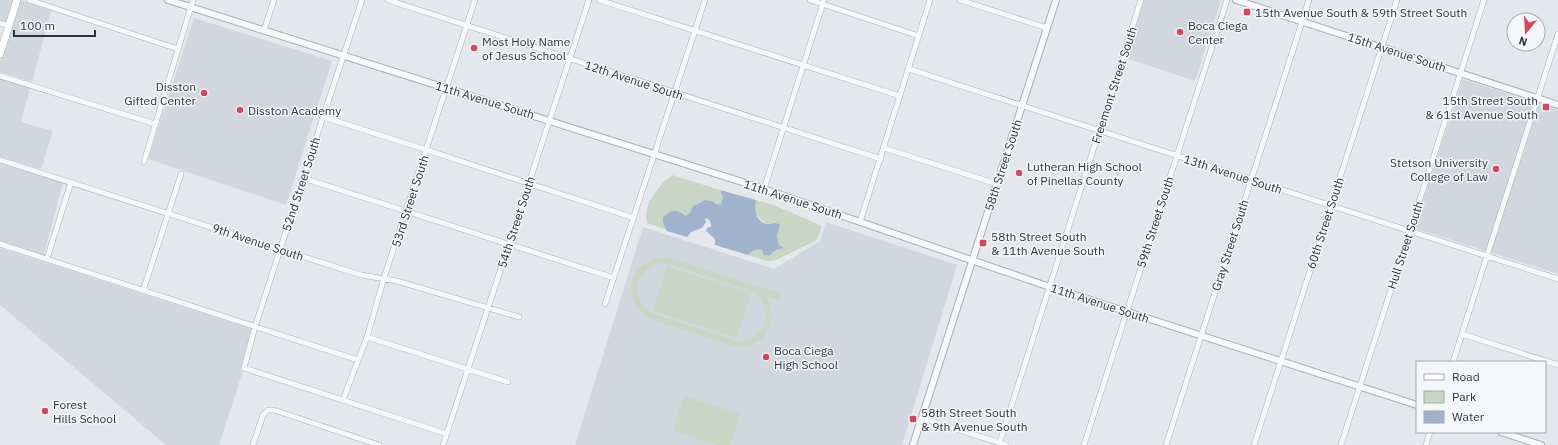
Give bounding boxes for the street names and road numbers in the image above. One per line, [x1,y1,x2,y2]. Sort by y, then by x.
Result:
street label: Freemont Street South [1088,25,1140,145]
street label: 15th Avenue South [1346,29,1448,75]
street label: 12th Avenue South [583,57,685,103]
street label: 11th Avenue South [434,78,536,122]
street label: 58th Street South [981,117,1025,213]
street label: 52nd Street South [279,135,323,233]
street label: 13th Avenue South [1182,151,1284,197]
street label: 53rd Street South [388,153,432,249]
street label: 54th Street South [494,174,538,270]
street label: 59th Street South [1133,174,1177,270]
street label: 60th Street South [1303,175,1347,271]
street label: 11th Avenue South [742,176,844,222]
street label: Gray Street South [1208,197,1252,293]
street label: Hull Street South [1384,199,1426,291]
street label: 9th Avenue South [210,220,306,264]
street label: 11th Avenue South [1049,280,1151,326]

